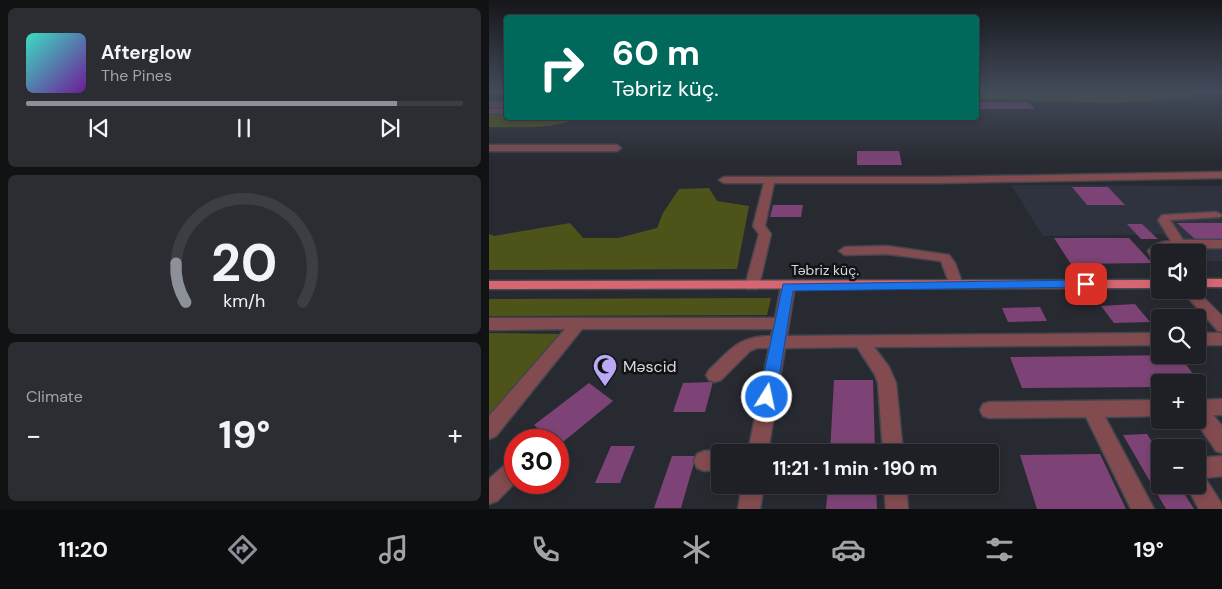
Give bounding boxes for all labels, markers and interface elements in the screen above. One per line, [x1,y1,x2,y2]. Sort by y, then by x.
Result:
text: 60 m [612,30,700,76]
icon: right [529,35,594,100]
text: Afterglow [101,40,192,65]
text: The Pines [101,65,172,86]
text: Təbriz küç. [612,74,719,103]
icon: previous [85,114,113,142]
icon: pause [230,114,258,142]
icon: next [376,114,404,142]
text: 20 [211,229,278,297]
map controls [1151,244,1206,494]
button: sound [1151,244,1206,299]
street label: Təbriz küç. [791,261,859,279]
pin [1065,263,1107,305]
icon: arrive [1072,270,1100,298]
text: km/h [223,289,266,313]
button: search [1151,309,1206,364]
mosque icon: Məscid [592,353,618,387]
place label: Məscid [623,356,677,377]
position arrow [740,370,792,422]
button: + [1151,374,1206,429]
text: Climate [26,386,83,407]
text: 19° [219,410,270,460]
text: − [26,417,41,454]
text: + [448,417,463,454]
speed limit sign: 30 [504,429,569,494]
button: − [1151,439,1206,494]
text: 11:21 · 1 min · 190 m [773,456,937,481]
icon: directions [225,532,260,567]
icon: music [376,532,411,567]
icon: phone [528,532,563,567]
icon: climate [679,532,714,567]
icon: car [831,532,866,567]
icon: filters [982,532,1017,567]
text: 11:20 [58,535,108,564]
text: 19° [1134,535,1164,564]

